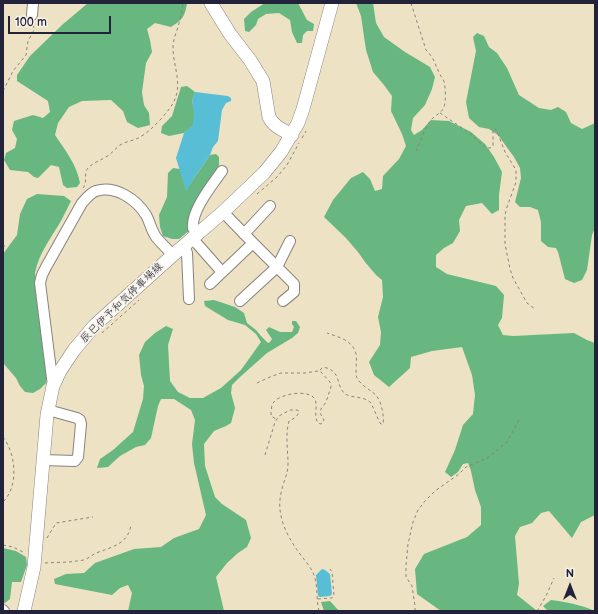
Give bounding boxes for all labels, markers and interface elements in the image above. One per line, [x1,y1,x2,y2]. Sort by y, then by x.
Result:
scale bar [10,8,113,34]
text: 100 m [15,15,47,30]
street label: 辰巳伊予和気停車場線 [78,260,166,346]
north arrow [550,566,590,606]
text: N [566,567,574,580]

